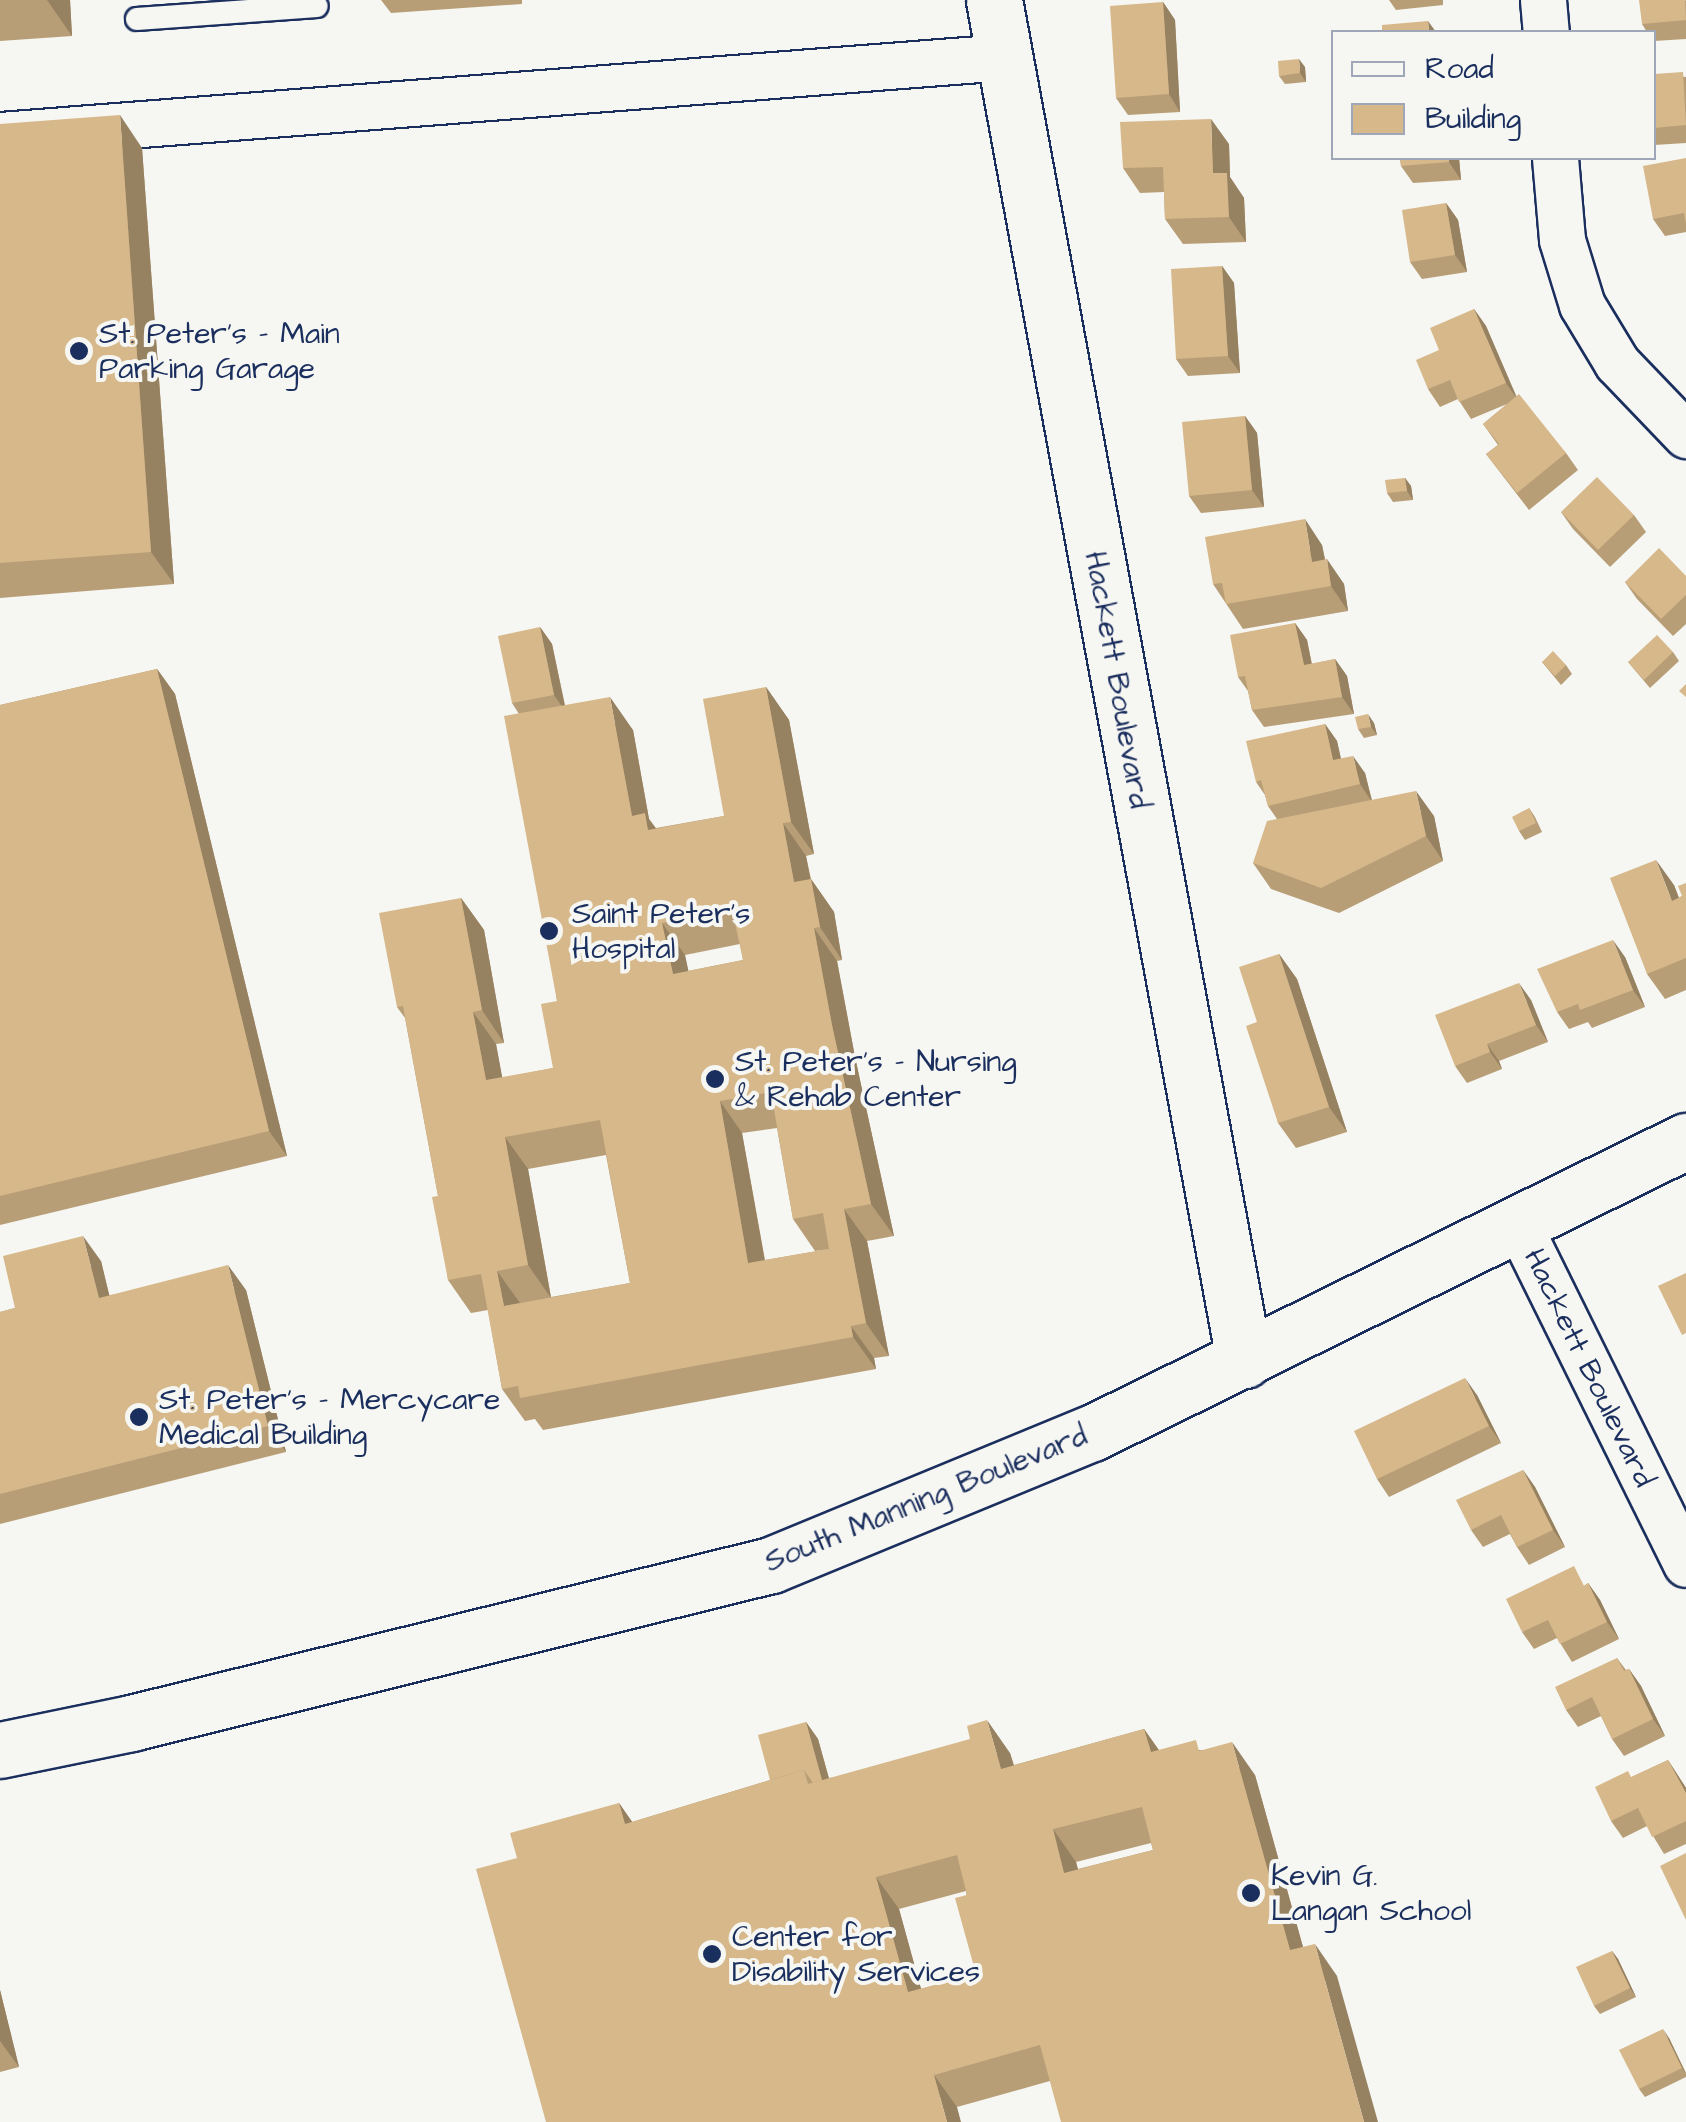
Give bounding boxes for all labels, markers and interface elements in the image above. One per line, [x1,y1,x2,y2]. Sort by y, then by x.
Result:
legend [1331,30,1656,160]
text: Road [1425,48,1494,90]
text: Building [1425,98,1521,140]
place label: St. Peter's - Main Parking Garage [99,316,340,386]
marker: St. Peter's - Main Parking Garage [68,340,90,362]
street label: Hackett Boulevard [1077,549,1157,811]
place label: Saint Peter's Hospital [572,896,750,966]
marker: Saint Peter's Hospital [536,918,562,944]
place label: St. Peter's - Nursing & Rehab Center [735,1044,1017,1114]
marker: St. Peter's - Nursing & Rehab Center [704,1068,726,1090]
street label: Hackett Boulevard [1516,1243,1662,1493]
place label: St. Peter's - Mercycare Medical Building [159,1382,500,1452]
marker: St. Peter's - Mercycare Medical Building [128,1406,150,1428]
street label: South Manning Boulevard [759,1418,1093,1580]
place label: Kevin G. Langan School [1271,1858,1471,1928]
marker: Kevin G. Langan School [1240,1882,1262,1904]
place label: Center for Disability Services [732,1919,980,1990]
marker: Center for Disability Services [701,1943,723,1965]

